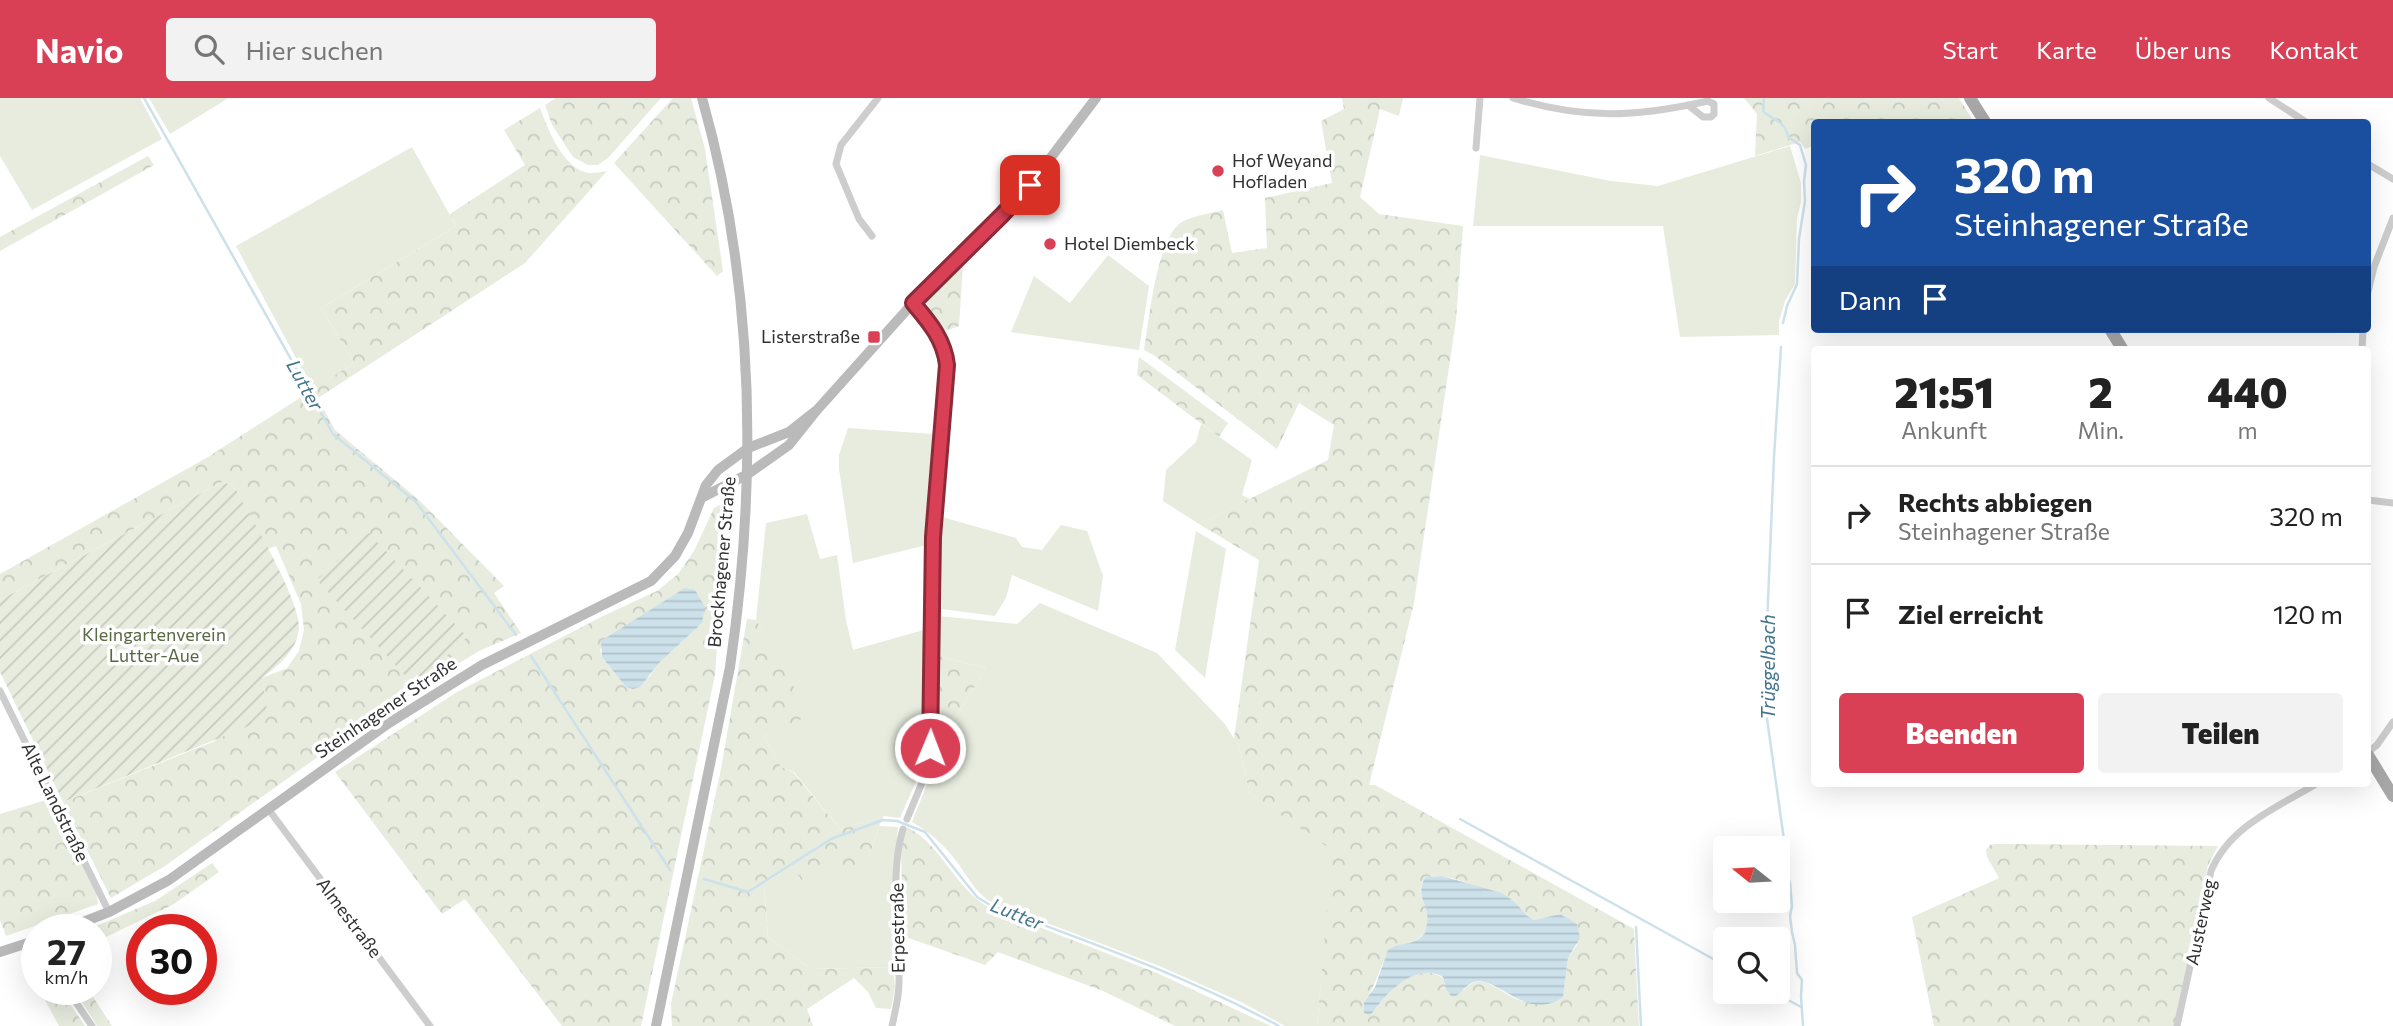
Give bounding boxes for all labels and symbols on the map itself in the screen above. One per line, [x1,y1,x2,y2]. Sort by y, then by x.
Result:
place label: Hof Weyand Hofladen [1232,149,1332,192]
pin [1000,155,1060,215]
marker: Hof Weyand Hofladen [1210,163,1226,179]
place label: Hotel Diembeck [1064,232,1195,254]
marker: Hotel Diembeck [1042,236,1058,252]
place label: Listerstraße [761,325,860,347]
marker: Listerstraße [866,329,882,345]
water label: Lutter [282,355,329,415]
street label: Brockhagener Straße [703,475,739,648]
water label: Trüggelbach [1756,614,1779,720]
park label: Kleingartenverein Lutter-Aue [82,623,226,666]
street label: Steinhagener Straße [311,652,460,763]
position arrow [893,711,967,785]
street label: Alte Landstraße [18,738,94,865]
north arrow [1713,836,1790,914]
street label: Almestraße [313,873,387,962]
street label: Austerweg [2180,876,2220,967]
street label: Erpestraße [885,883,909,973]
water label: Lutter [988,893,1048,935]
speed limit sign: 30 [126,914,217,1005]

